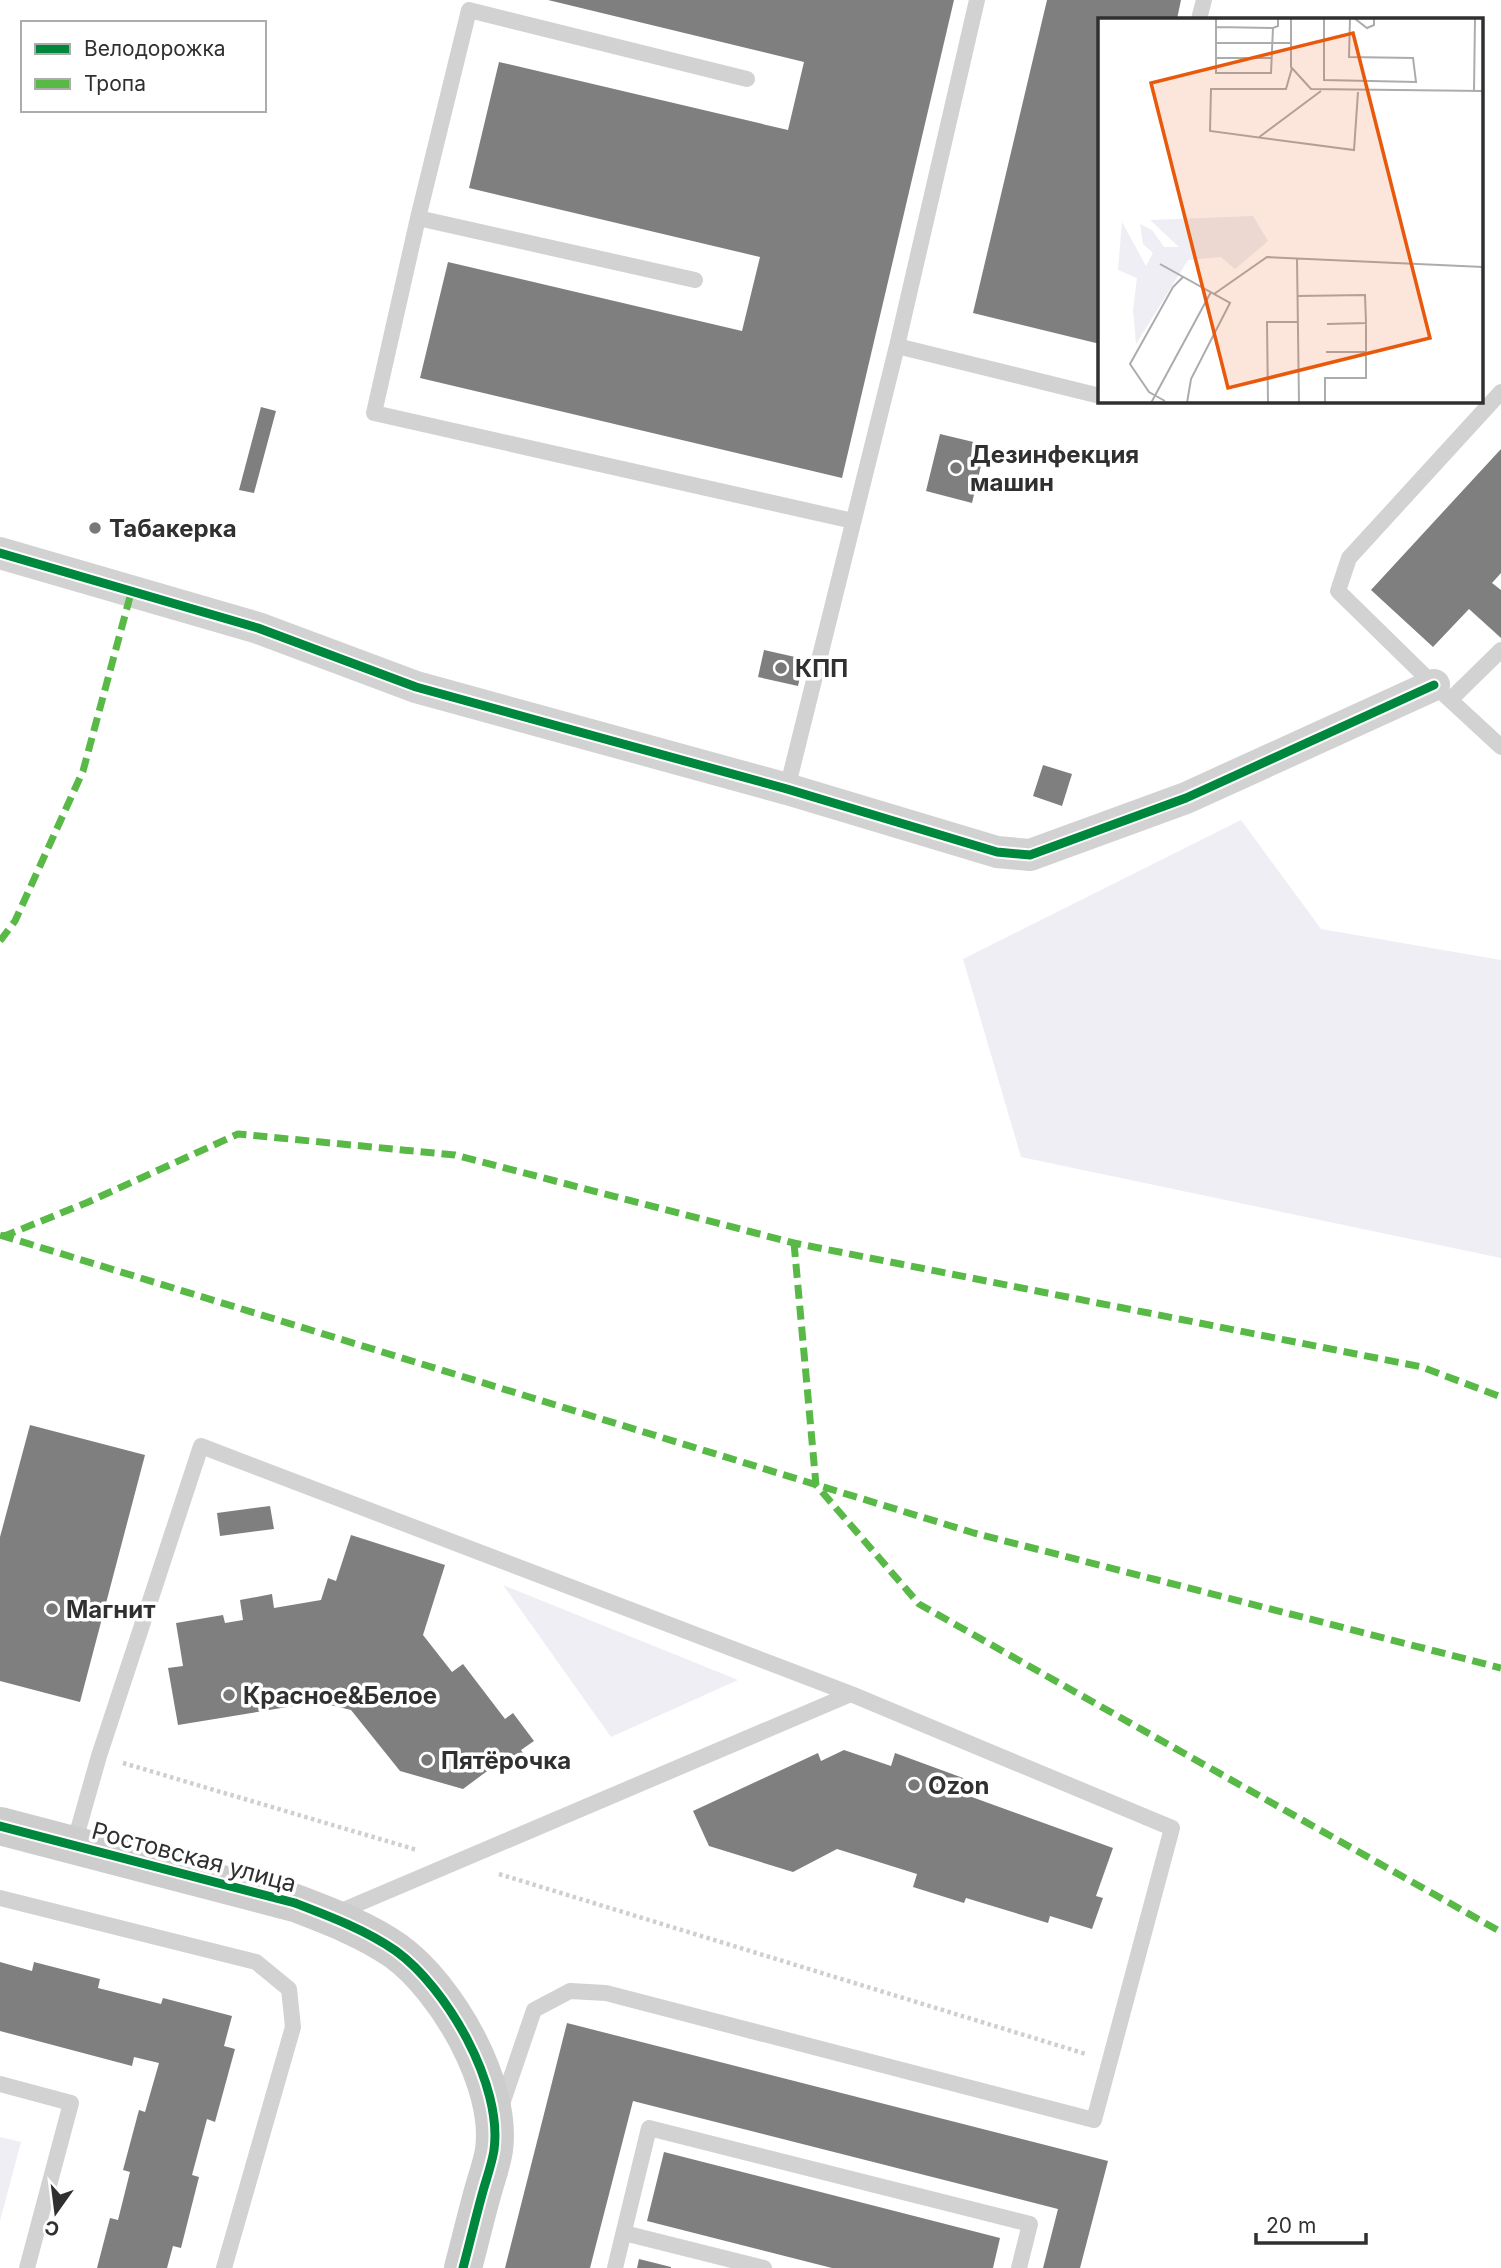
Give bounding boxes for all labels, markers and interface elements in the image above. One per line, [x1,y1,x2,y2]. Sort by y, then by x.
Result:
inset map [1098,18,1484,402]
legend [21,21,266,112]
text: Велодорожка [84,36,226,61]
text: Тропа [84,71,146,96]
place label: Дезинфекция машин [970,440,1139,497]
marker: Дезинфекция машин [948,460,964,476]
place label: Табакерка [109,514,237,543]
marker: Табакерка [87,520,103,536]
place label: КПП [795,654,848,683]
marker: КПП [773,660,789,676]
place label: Магнит [66,1595,155,1624]
marker: Магнит [44,1601,60,1617]
place label: Красное&Белое [243,1681,437,1710]
marker: Красное&Белое [221,1687,237,1703]
place label: Пятёрочка [441,1746,571,1775]
marker: Пятёрочка [419,1752,435,1768]
place label: Ozon [928,1771,989,1800]
marker: Ozon [906,1777,922,1793]
street label: Ростовская улица [89,1816,299,1898]
north arrow [21,2177,91,2247]
scale bar [1256,2202,1366,2246]
text: 20 m [1266,2213,1316,2238]
text: С [42,2215,62,2241]

